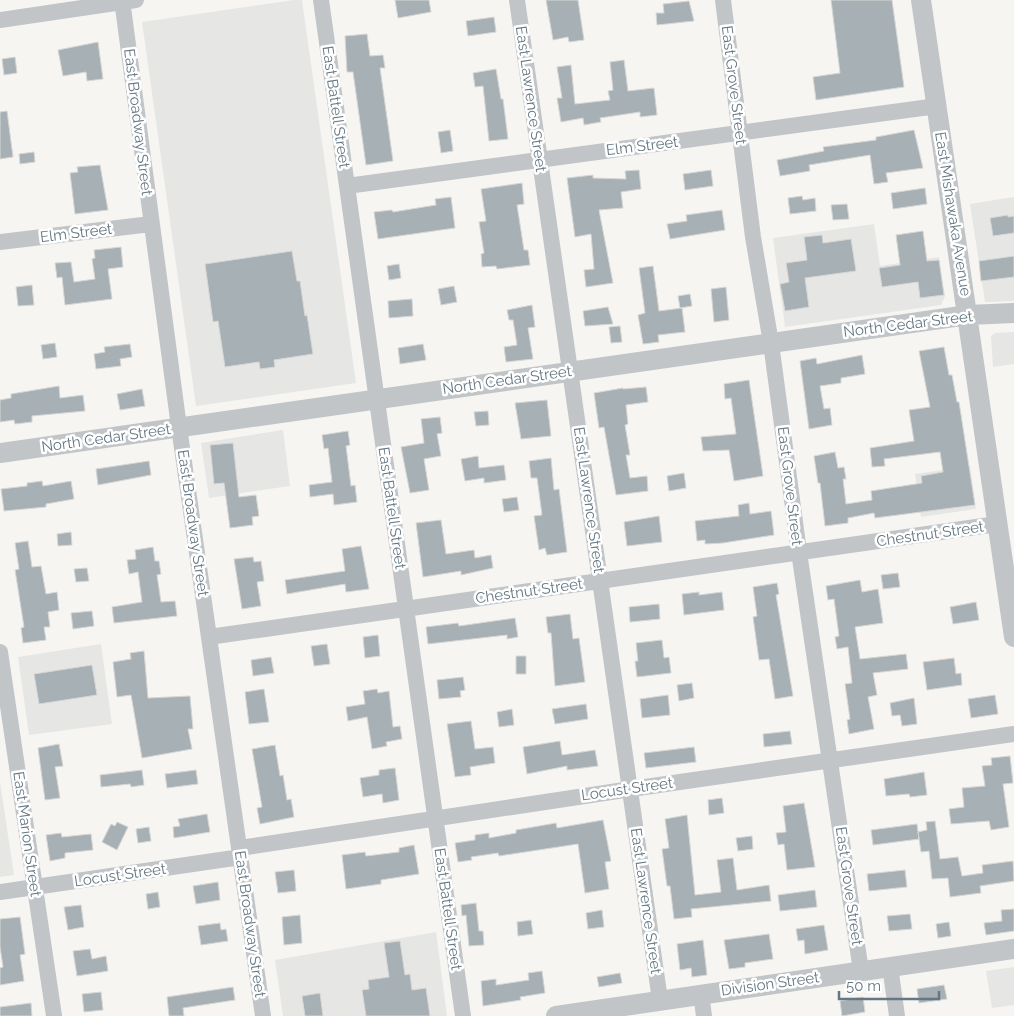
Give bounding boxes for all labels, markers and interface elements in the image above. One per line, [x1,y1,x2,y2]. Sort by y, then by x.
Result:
street label: East Grove Street [718,24,750,146]
street label: East Lawrence Street [512,25,550,173]
street label: East Battell Street [319,45,353,169]
street label: East Broadway Street [120,48,156,196]
street label: East Mishawaka Avenue [931,131,975,298]
street label: Elm Street [605,133,679,159]
street label: Elm Street [39,220,113,246]
street label: North Cedar Street [842,307,974,341]
street label: North Cedar Street [441,362,573,398]
street label: North Cedar Street [40,420,172,456]
street label: East Grove Street [774,425,806,547]
street label: East Lawrence Street [570,426,608,574]
street label: East Battell Street [375,446,409,570]
street label: East Broadway Street [174,449,212,597]
street label: Chestnut Street [875,518,985,550]
street label: Chestnut Street [474,575,584,607]
street label: East Marion Street [9,770,45,898]
street label: Locust Street [580,774,674,804]
street label: East Grove Street [832,825,866,947]
street label: East Lawrence Street [627,827,665,975]
street label: East Battell Street [431,847,465,971]
street label: East Broadway Street [231,850,269,998]
street label: Locust Street [73,860,167,890]
street label: Division Street [720,968,820,1000]
scale bar [839,968,939,1000]
text: 50 m [846,977,881,995]

